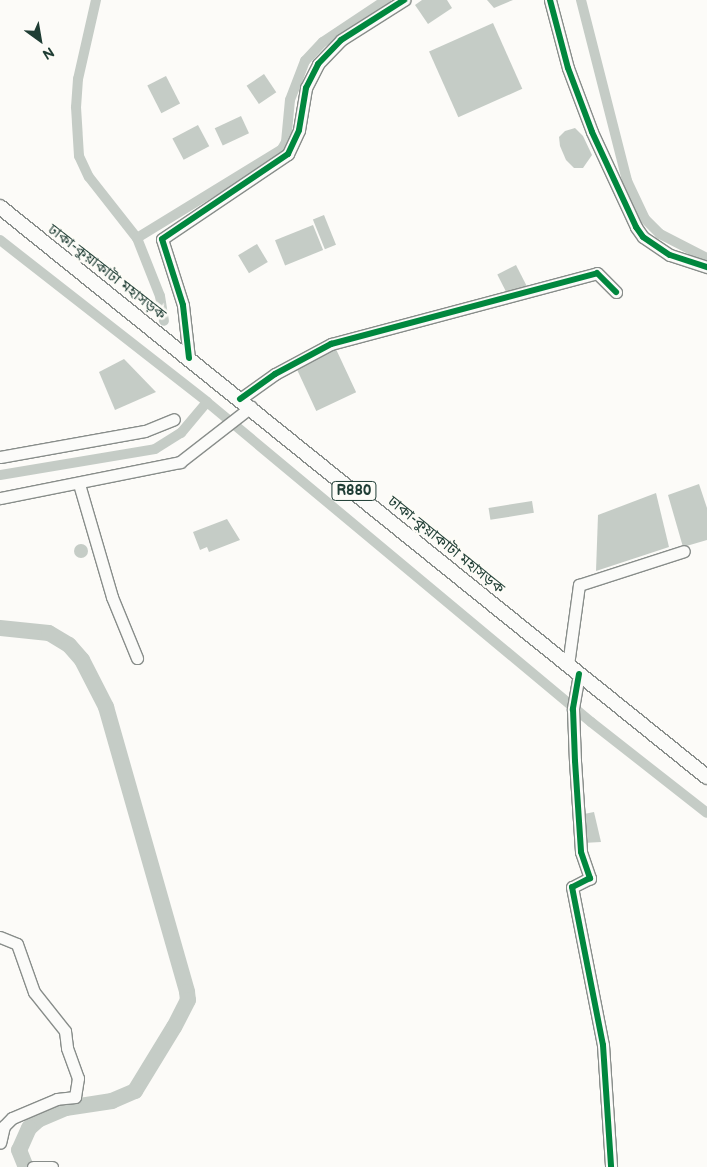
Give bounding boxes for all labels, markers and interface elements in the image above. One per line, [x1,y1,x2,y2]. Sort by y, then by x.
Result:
north arrow [15,15,65,65]
text: N [39,43,57,63]
street label: ঢাকা-কুয়াকাটা মহাসড়ক [44,220,170,324]
road number: R880 [330,480,378,502]
street label: ঢাকা-কুয়াকাটা মহাসড়ক [384,492,508,598]

